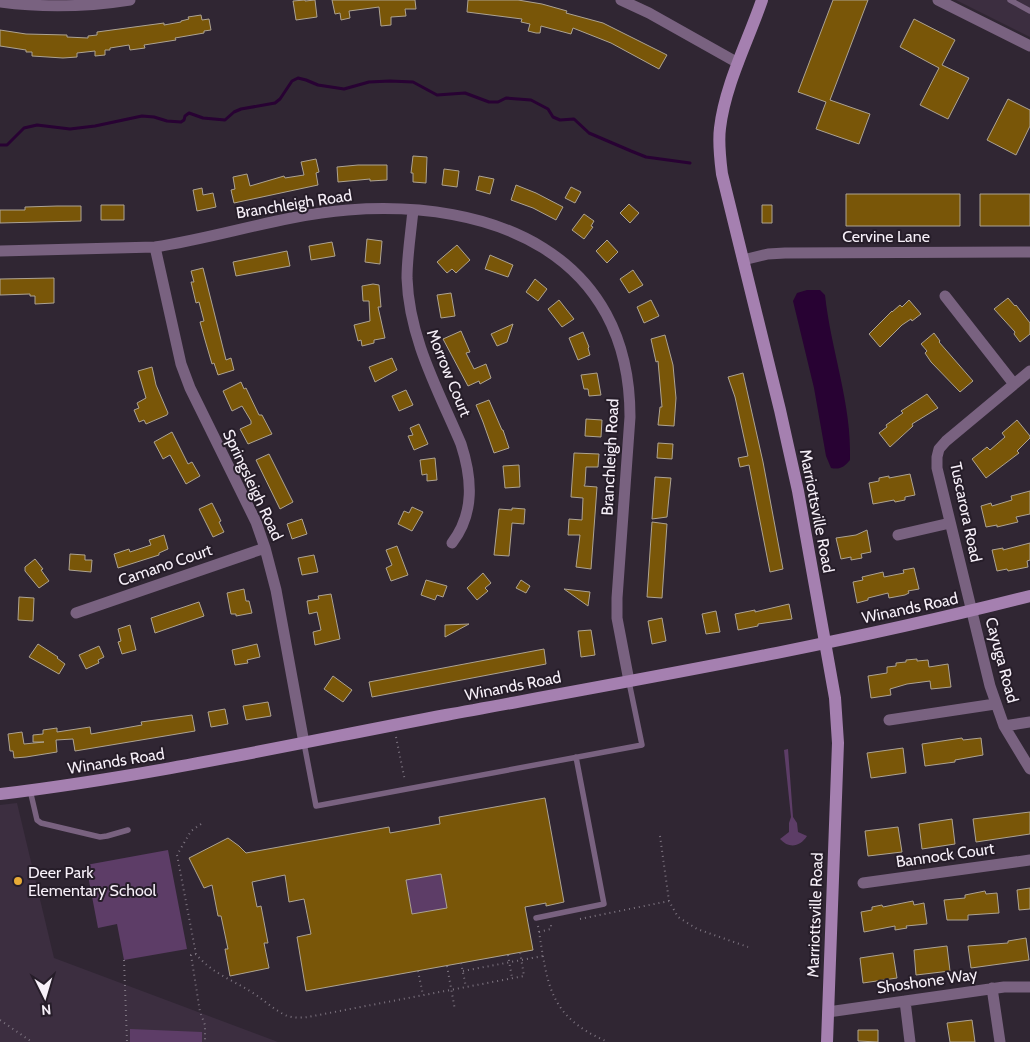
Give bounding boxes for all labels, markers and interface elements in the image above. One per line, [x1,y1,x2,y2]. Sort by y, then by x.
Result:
street label: Branchleigh Road [235,185,353,223]
street label: Cervine Lane [842,227,930,246]
street label: Morrow Court [423,326,475,420]
street label: Branchleigh Road [597,398,623,516]
street label: Springsleigh Road [219,426,287,544]
street label: Marriottsville Road [796,448,838,574]
street label: Tuscarora Road [946,460,986,564]
street label: Camano Court [116,540,215,590]
street label: Winands Road [860,589,960,627]
street label: Cayuga Road [981,615,1023,705]
street label: Winands Road [463,667,563,705]
street label: Winands Road [66,744,166,778]
street label: Bannock Court [895,839,996,871]
street label: Marriottsville Road [803,852,827,978]
place label: Deer Park Elementary School [28,863,156,900]
marker: Deer Park Elementary School [12,875,24,887]
street label: Shoshone Way [875,965,979,997]
north arrow [20,972,70,1022]
text: N [40,1001,52,1019]

